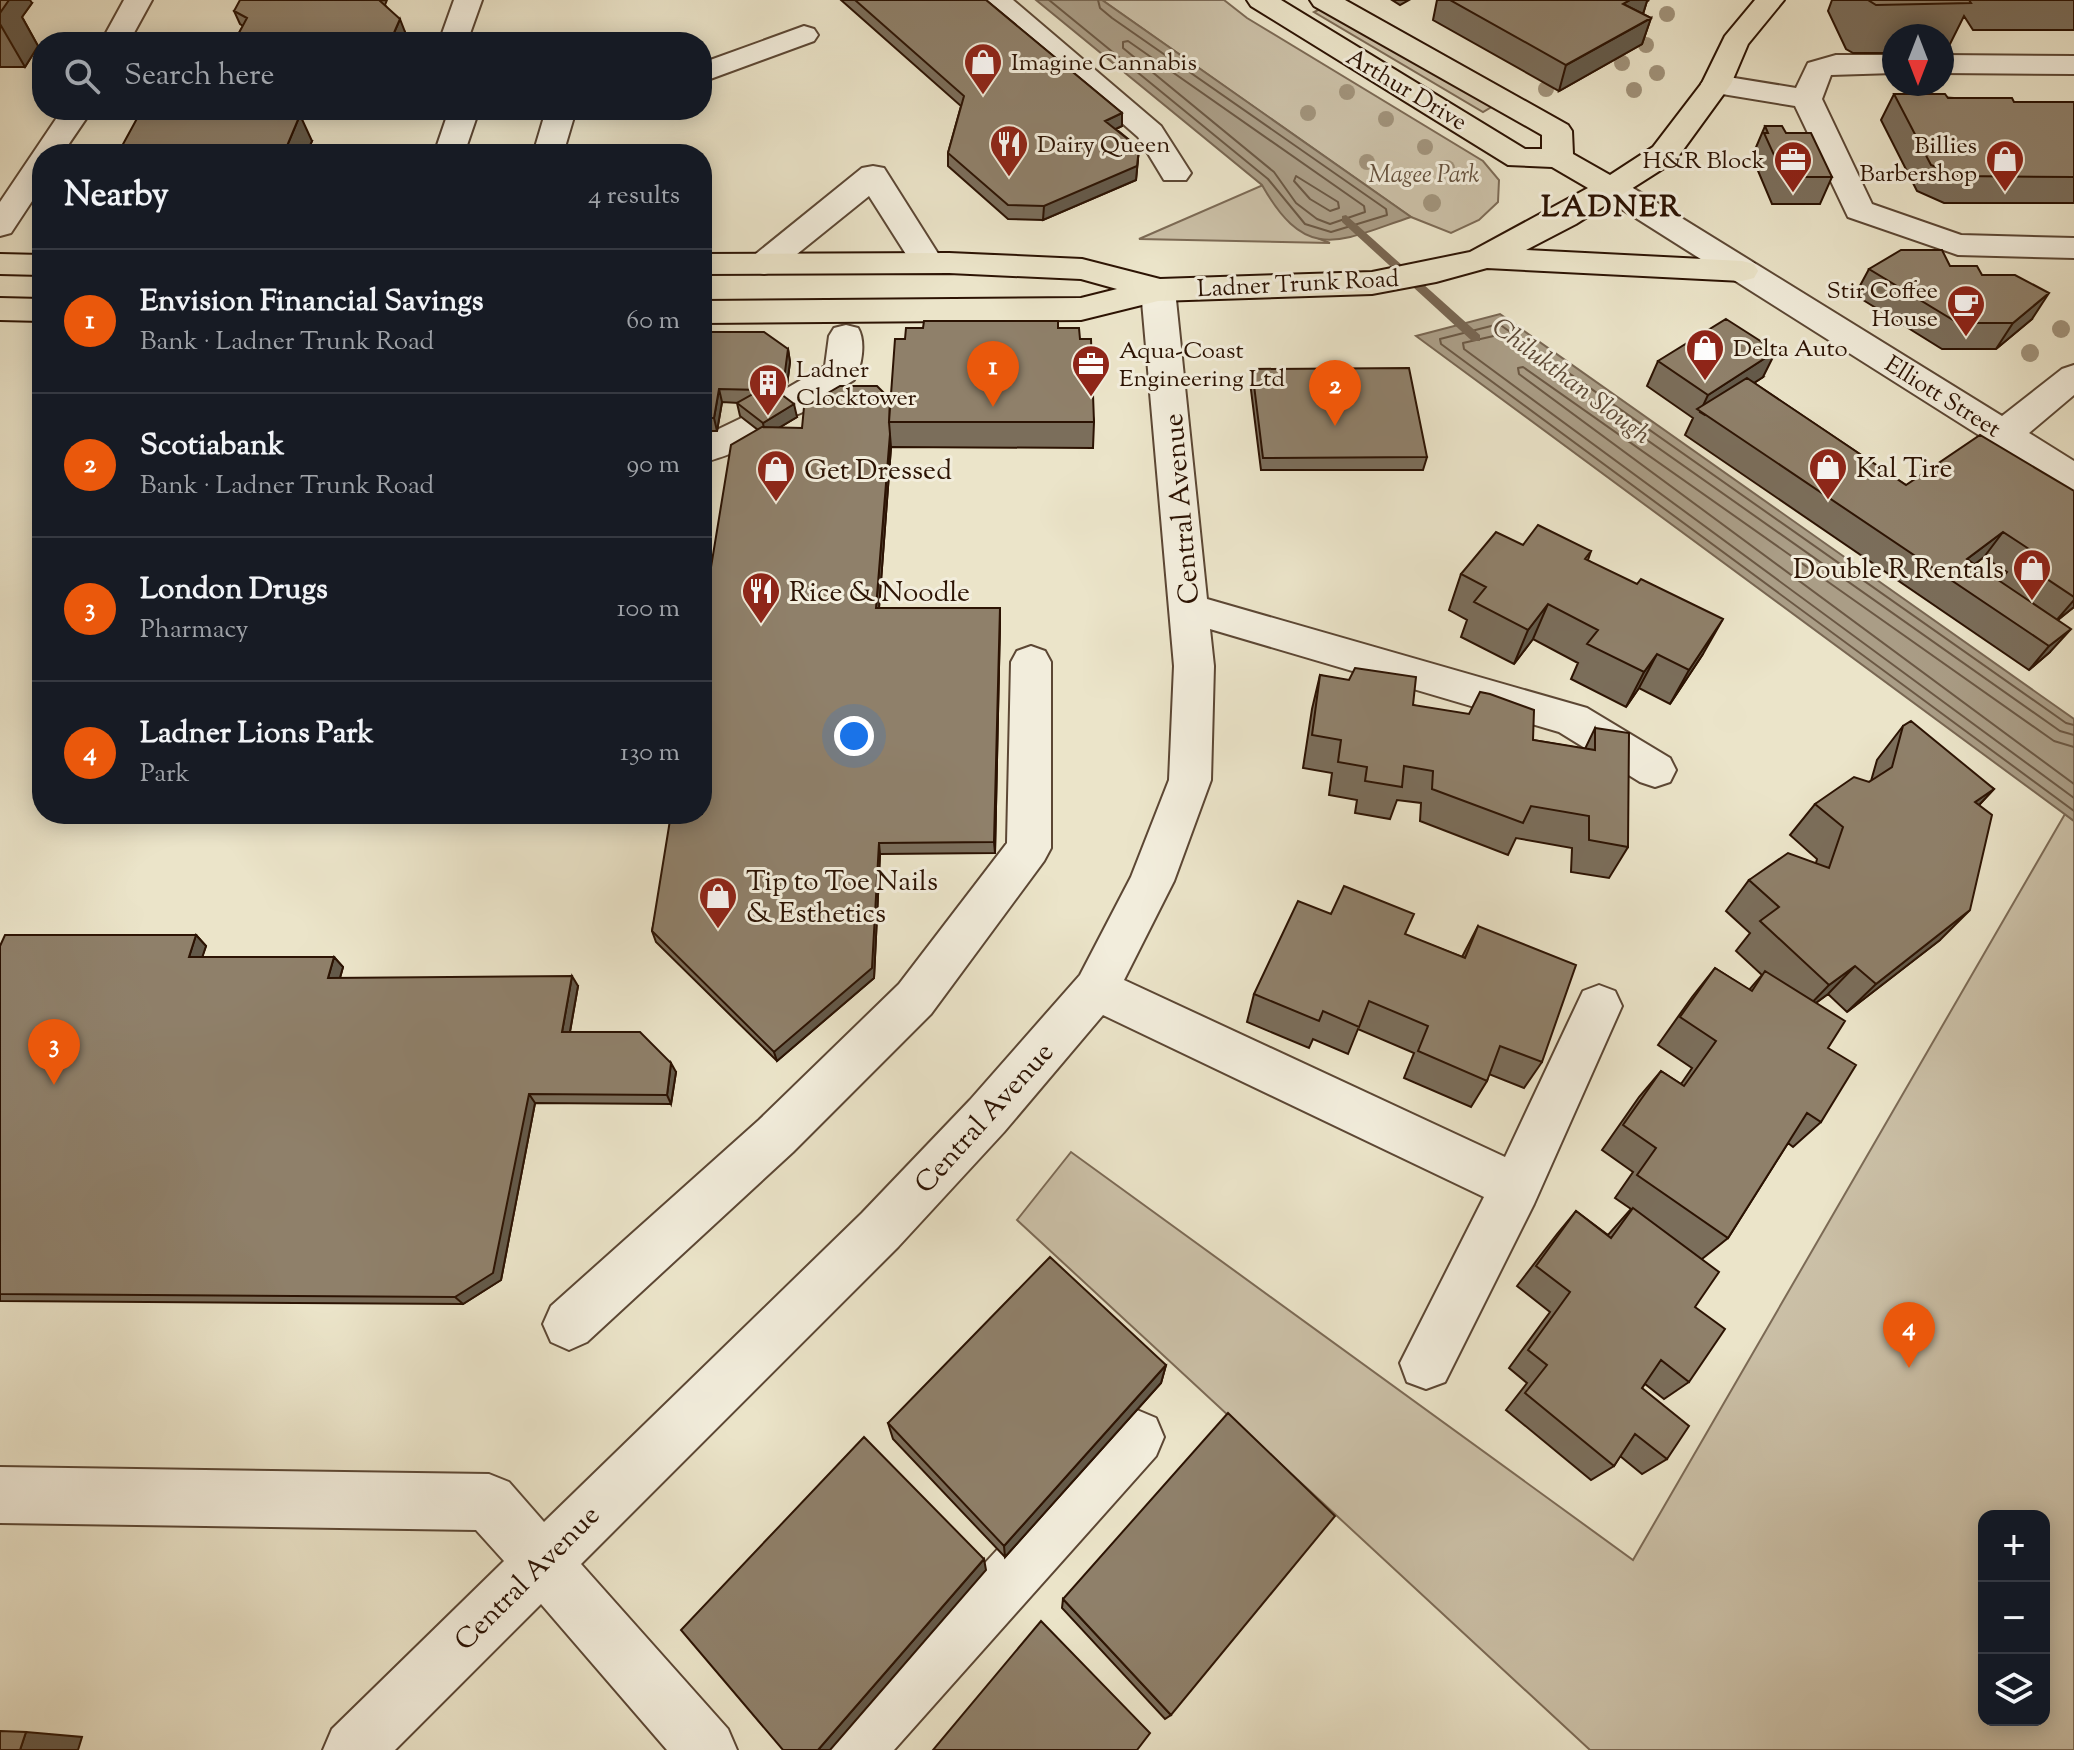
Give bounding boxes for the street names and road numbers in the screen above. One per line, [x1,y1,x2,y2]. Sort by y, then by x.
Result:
street label: Arthur Drive [1339,41,1473,140]
street label: Ladner Trunk Road [1196,263,1400,307]
street label: Elliott Street [1877,349,2007,447]
street label: Central Avenue [1155,412,1211,606]
street label: Central Avenue [906,1034,1064,1204]
street label: Central Avenue [446,1497,610,1661]

